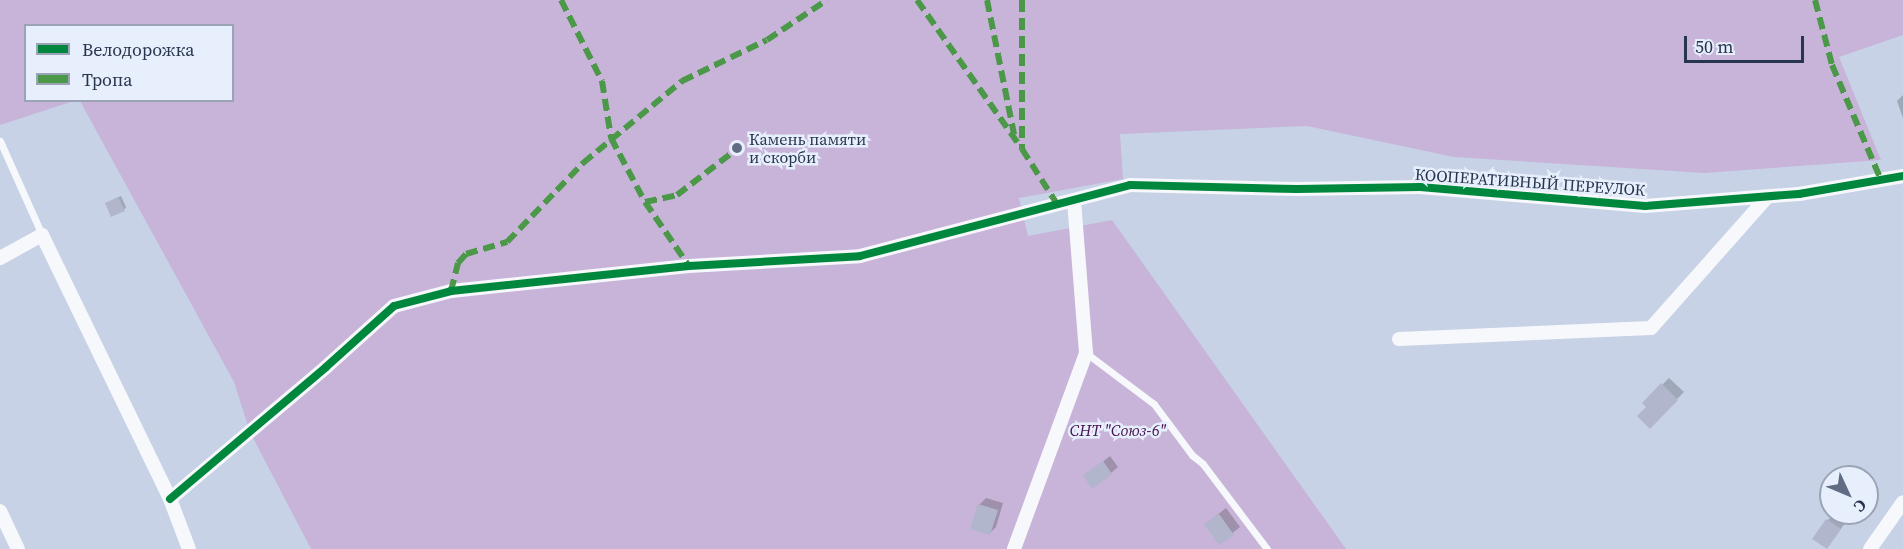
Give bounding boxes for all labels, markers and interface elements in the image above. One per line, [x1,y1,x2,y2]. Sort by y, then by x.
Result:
legend [24,24,234,102]
scale bar [1687,24,1807,62]
text: 50 m [1695,34,1733,59]
text: Велодорожка [82,37,194,62]
text: Тропа [82,67,132,92]
place label: Камень памяти и скорби [749,129,866,167]
marker: Камень памяти и скорби [730,141,744,155]
street label: КООПЕРАТИВНЫЙ ПЕРЕУЛОК [1414,164,1646,200]
park label: СНТ "Союз-6" [1070,420,1166,440]
north arrow [1819,465,1879,525]
text: С [1849,495,1872,517]

